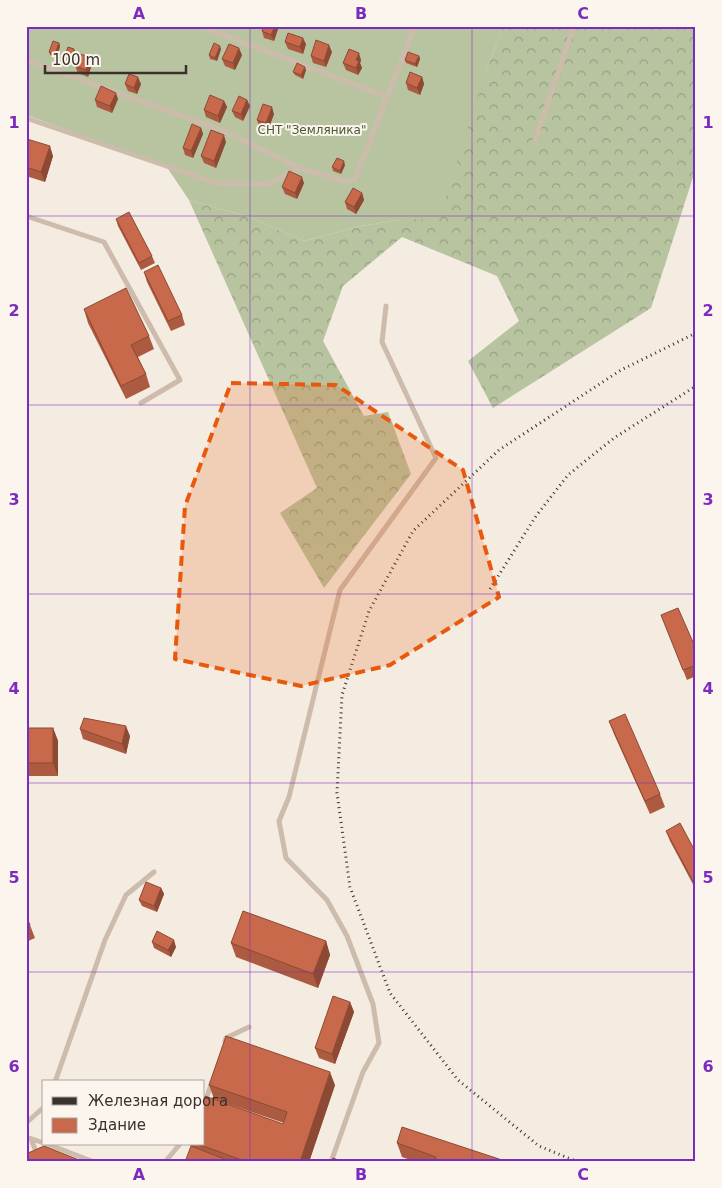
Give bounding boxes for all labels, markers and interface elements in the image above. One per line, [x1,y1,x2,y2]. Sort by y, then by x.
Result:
text: A [133,4,146,23]
text: B [355,4,367,23]
text: C [577,4,589,23]
scale bar [45,42,186,74]
text: 100 m [52,51,100,69]
text: 1 [8,113,20,132]
text: 1 [702,113,714,132]
park label: СНТ "Земляника" [258,123,366,137]
text: 2 [8,301,20,320]
text: 2 [702,301,714,320]
text: 3 [8,490,20,509]
text: 3 [702,490,714,509]
text: 4 [8,679,20,698]
text: 4 [702,679,714,698]
text: 5 [8,868,20,887]
text: 5 [702,868,714,887]
text: 6 [8,1057,20,1076]
text: 6 [702,1057,714,1076]
legend [42,1080,205,1146]
text: Железная дорога [88,1092,228,1110]
text: Здание [88,1116,146,1134]
text: A [133,1165,146,1184]
text: B [355,1165,367,1184]
text: C [577,1165,589,1184]

